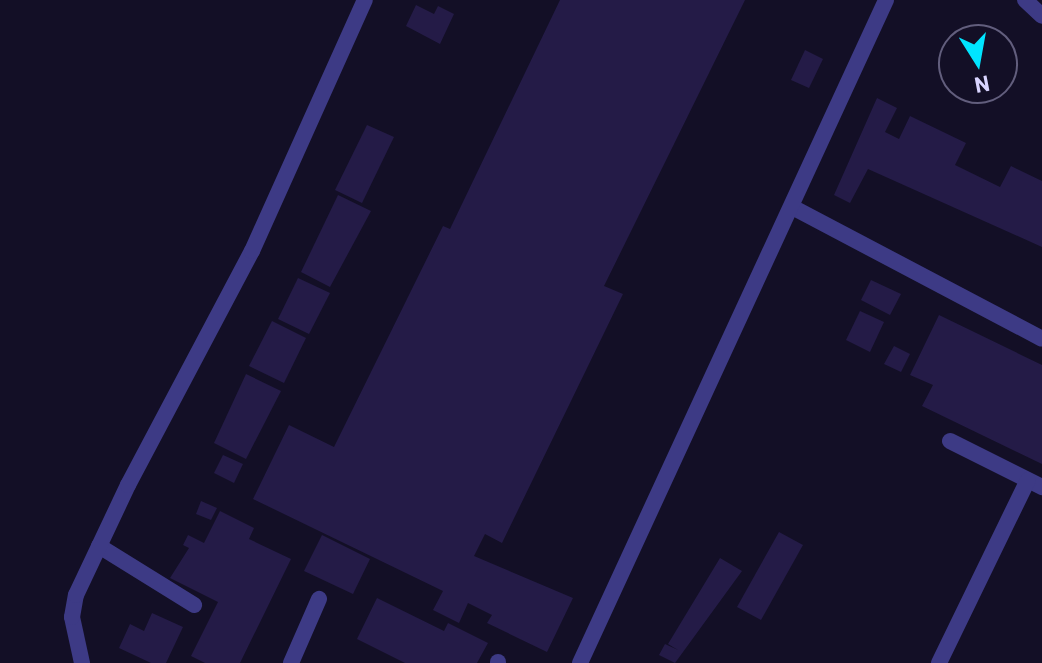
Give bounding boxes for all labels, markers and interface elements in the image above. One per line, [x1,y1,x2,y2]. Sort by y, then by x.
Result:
north arrow [938,24,1018,104]
text: N [973,71,992,100]

